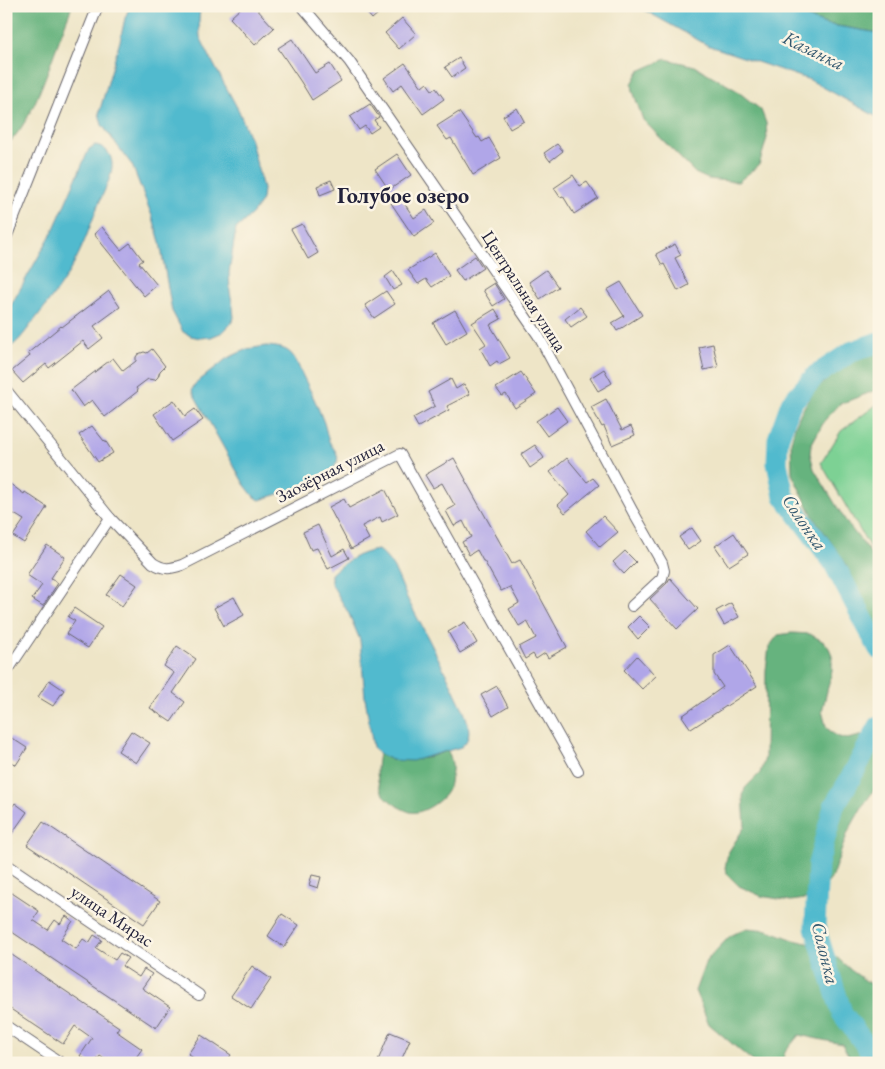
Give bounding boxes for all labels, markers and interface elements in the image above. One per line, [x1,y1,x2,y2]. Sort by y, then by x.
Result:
water label: Казанка [778,24,849,76]
district label: Голубое озеро [337,181,469,210]
street label: Центральная улица [477,226,573,356]
street label: Заозёрная улица [272,433,388,508]
water label: Солонка [777,489,833,555]
street label: улица Мирас [67,880,158,952]
water label: Солонка [806,919,845,987]

